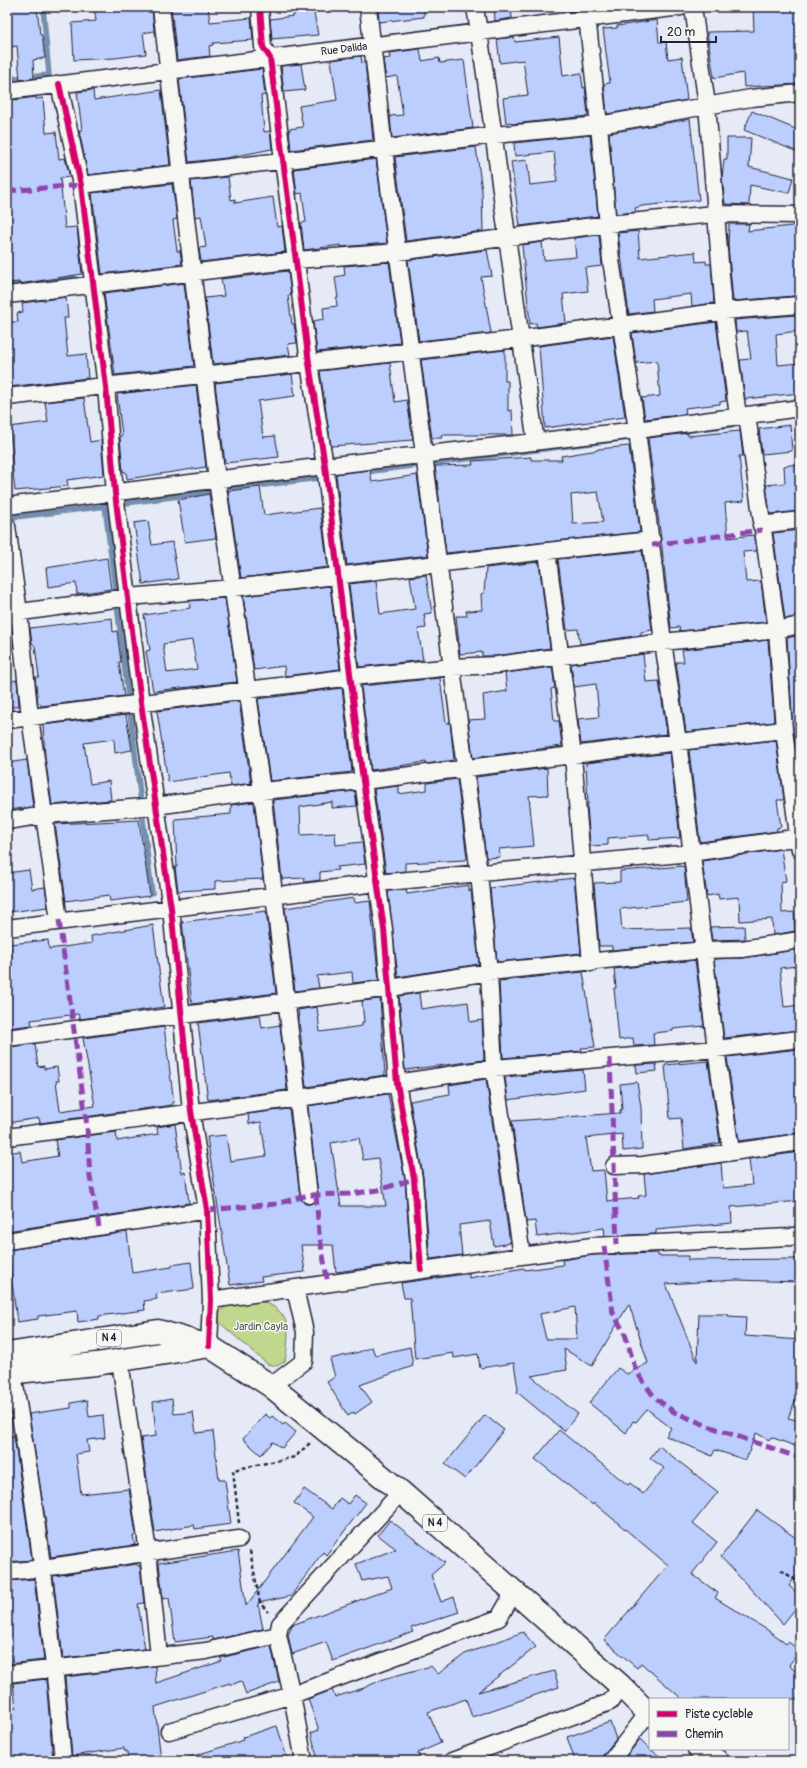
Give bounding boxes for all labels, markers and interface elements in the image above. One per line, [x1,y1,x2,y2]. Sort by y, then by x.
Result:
scale bar [661,18,716,44]
text: 20 m [667,25,696,40]
street label: Rue Dalida [320,40,368,58]
park label: Jardin Cayla [234,1320,288,1333]
road number: N 4 [97,1330,121,1346]
road number: N 4 [423,1515,447,1531]
legend [649,1698,789,1750]
text: Piste cyclable [685,1707,753,1722]
text: Chemin [685,1727,724,1742]

